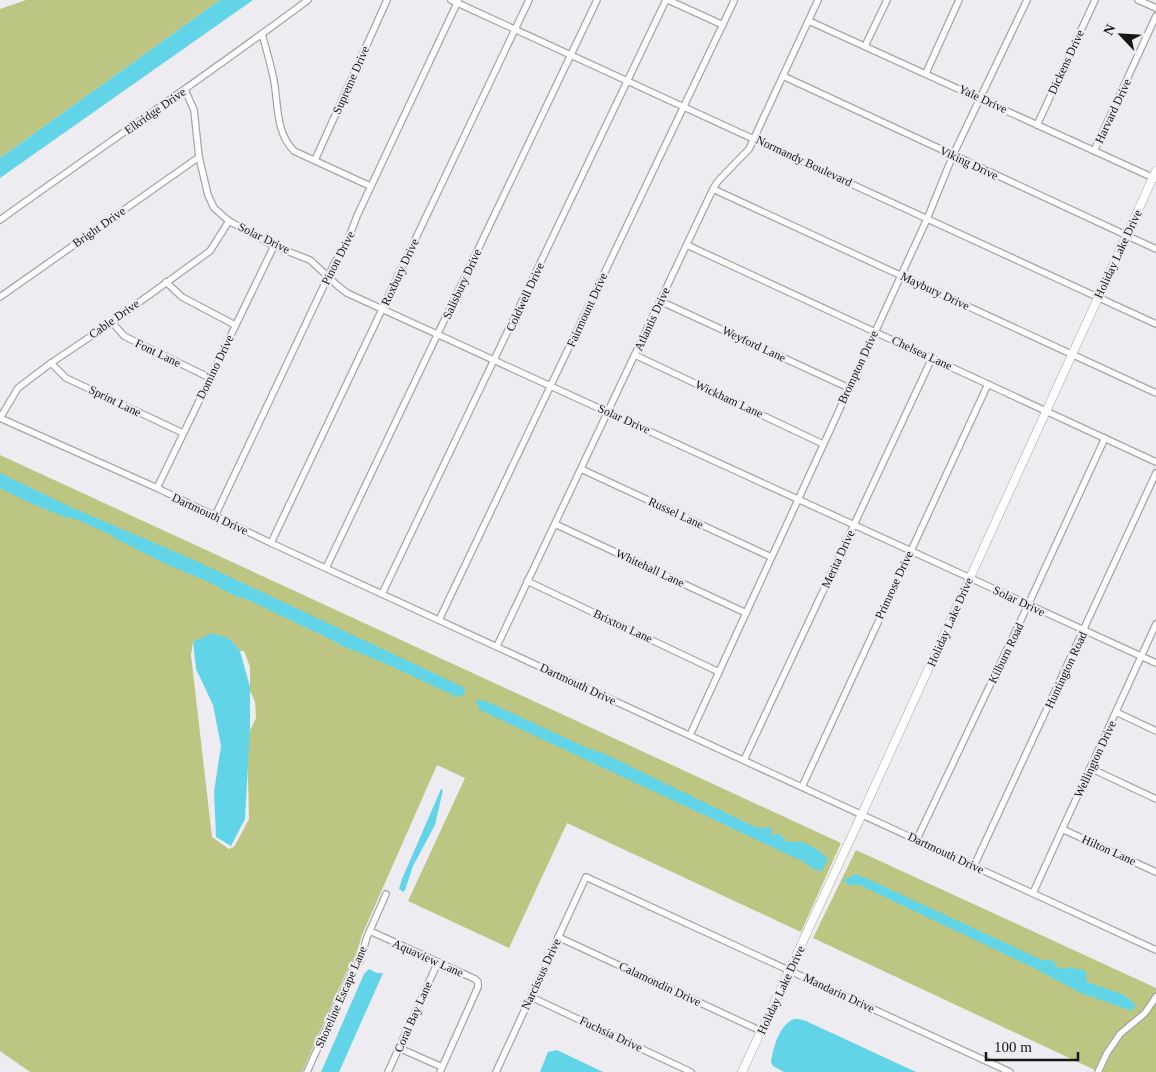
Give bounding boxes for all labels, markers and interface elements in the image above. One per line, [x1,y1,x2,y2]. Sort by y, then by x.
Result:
north arrow [1096,10,1146,60]
text: N [1101,22,1119,37]
street label: Dickens Drive [1045,27,1087,97]
street label: Supreme Drive [330,44,372,116]
street label: Harvard Drive [1092,76,1134,146]
street label: Yale Drive [957,82,1009,116]
street label: Elkridge Drive [122,85,188,137]
street label: Normandy Boulevard [754,133,854,189]
street label: Viking Drive [938,143,1000,183]
street label: Bright Drive [70,204,128,250]
street label: Holiday Lake Drive [1091,208,1145,300]
street label: Solar Drive [236,220,292,256]
street label: Pinon Drive [319,229,357,287]
street label: Roxbury Drive [378,236,422,308]
street label: Salisbury Drive [440,247,484,321]
street label: Coldwell Drive [503,260,547,334]
street label: Maybury Drive [898,269,972,313]
street label: Fairmount Drive [564,271,610,349]
street label: Atlantis Drive [631,285,673,353]
street label: Cable Drive [86,297,142,341]
street label: Weyford Lane [720,323,788,365]
street label: Brompton Drive [835,328,881,406]
street label: Domino Drive [193,333,237,401]
street label: Chelsea Lane [890,333,954,373]
street label: Font Lane [133,336,183,370]
street label: Wickham Lane [693,377,765,421]
street label: Sprint Lane [87,382,143,420]
street label: Solar Drive [596,401,652,437]
street label: Dartmouth Drive [170,490,250,538]
street label: Russel Lane [646,494,706,532]
street label: Merita Drive [818,528,858,590]
street label: Whitehall Lane [613,546,687,590]
street label: Primrose Drive [872,549,916,621]
street label: Holiday Lake Drive [924,575,976,669]
street label: Solar Drive [991,583,1047,619]
street label: Brixton Lane [591,606,655,646]
street label: Kilburn Road [985,620,1027,686]
street label: Huntington Road [1042,629,1090,711]
street label: Dartmouth Drive [538,660,618,708]
street label: Wellington Drive [1071,718,1119,800]
street label: Dartmouth Drive [906,829,986,877]
street label: Hilton Lane [1080,832,1138,868]
street label: Aquaview Lane [390,936,466,980]
street label: Narcissus Drive [518,936,564,1012]
street label: Shoreline Escape Lane [312,944,370,1050]
street label: Holiday Lake Drive [754,944,808,1036]
street label: Calamondin Drive [617,959,703,1009]
street label: Mandarin Drive [801,970,877,1016]
street label: Coral Bay Lane [391,979,435,1055]
street label: Fuchsia Drive [577,1013,645,1055]
scale bar [986,1030,1078,1062]
text: 100 m [994,1039,1032,1055]

